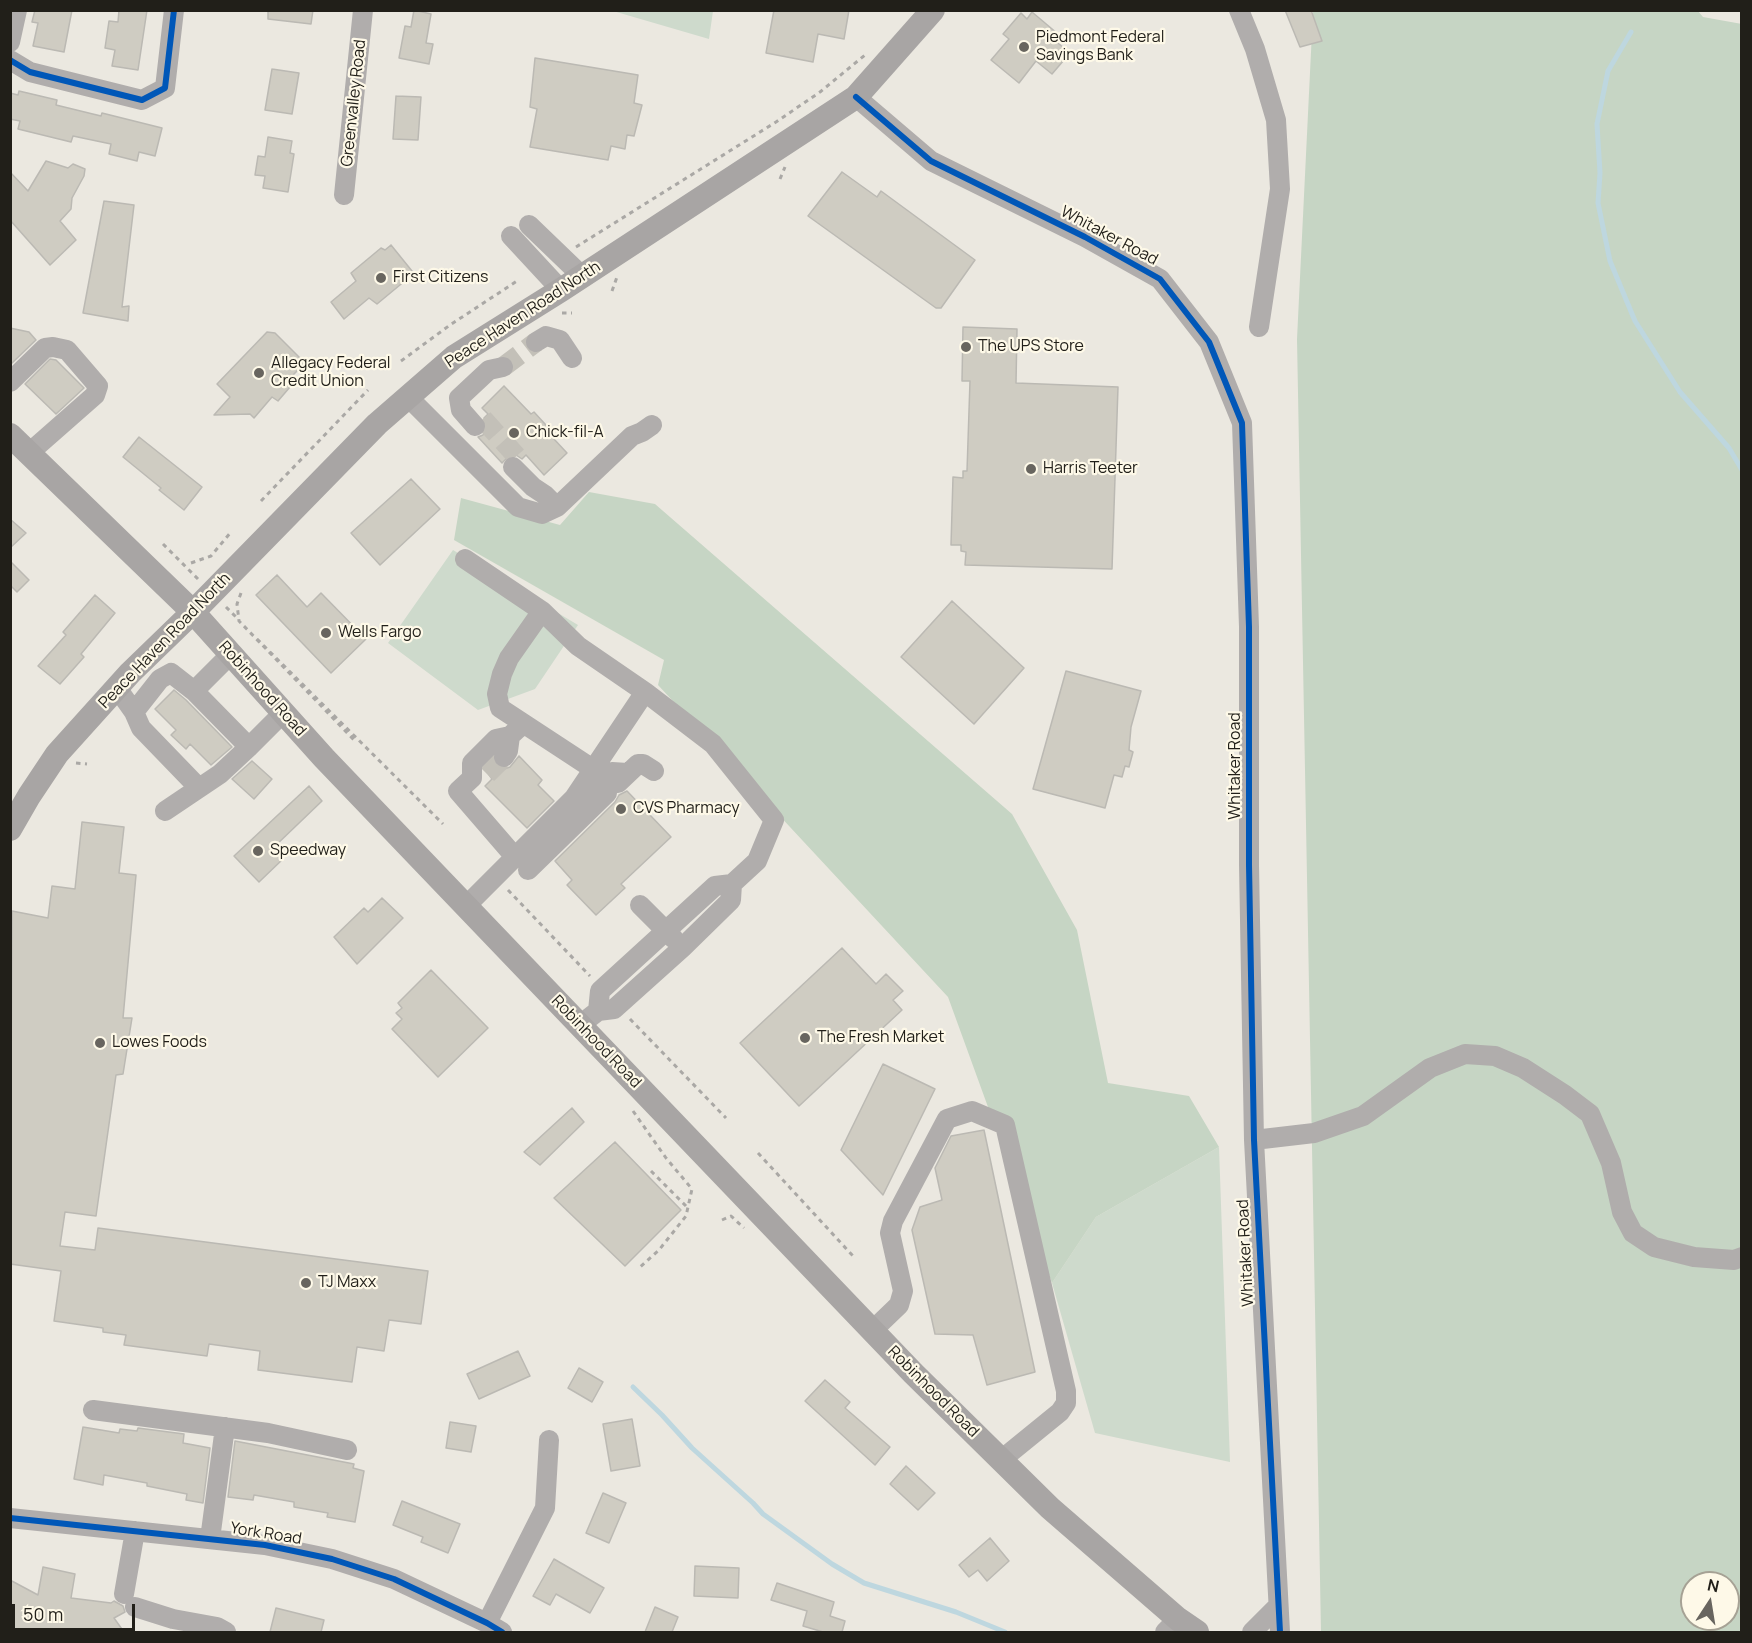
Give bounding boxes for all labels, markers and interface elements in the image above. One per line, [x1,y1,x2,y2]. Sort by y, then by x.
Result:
place label: Piedmont Federal Savings Bank [1036,28,1164,66]
street label: Greenvalley Road [338,39,370,167]
marker: Piedmont Federal Savings Bank [1017,40,1031,54]
street label: Whitaker Road [1057,202,1161,270]
street label: Peace Haven Road North [442,258,604,372]
place label: First Citizens [393,268,488,288]
marker: First Citizens [374,271,388,285]
place label: The UPS Store [978,337,1084,357]
marker: The UPS Store [959,340,973,354]
place label: Allegacy Federal Credit Union [271,354,391,392]
marker: Allegacy Federal Credit Union [252,366,266,380]
place label: Chick-fil-A [526,423,604,443]
marker: Chick-fil-A [507,426,521,440]
place label: Harris Teeter [1043,459,1138,479]
marker: Harris Teeter [1024,462,1038,476]
street label: Peace Haven Road North [95,569,235,713]
place label: Wells Fargo [338,623,421,643]
marker: Wells Fargo [319,626,333,640]
street label: Robinhood Road [214,638,310,740]
street label: Whitaker Road [1226,712,1246,820]
place label: CVS Pharmacy [633,799,740,819]
marker: CVS Pharmacy [614,802,628,816]
place label: Speedway [270,841,346,861]
marker: Speedway [251,844,265,858]
street label: Robinhood Road [547,992,645,1092]
place label: The Fresh Market [817,1028,944,1048]
marker: The Fresh Market [798,1031,812,1045]
place label: Lowes Foods [112,1033,207,1053]
marker: Lowes Foods [93,1036,107,1050]
street label: Whitaker Road [1234,1199,1258,1307]
place label: TJ Maxx [318,1273,376,1293]
marker: TJ Maxx [299,1276,313,1290]
street label: Robinhood Road [883,1342,983,1442]
street label: York Road [229,1519,303,1549]
north arrow [1680,1571,1740,1631]
text: N [1705,1573,1721,1597]
scale bar [15,1592,138,1630]
text: 50 m [23,1602,63,1626]

